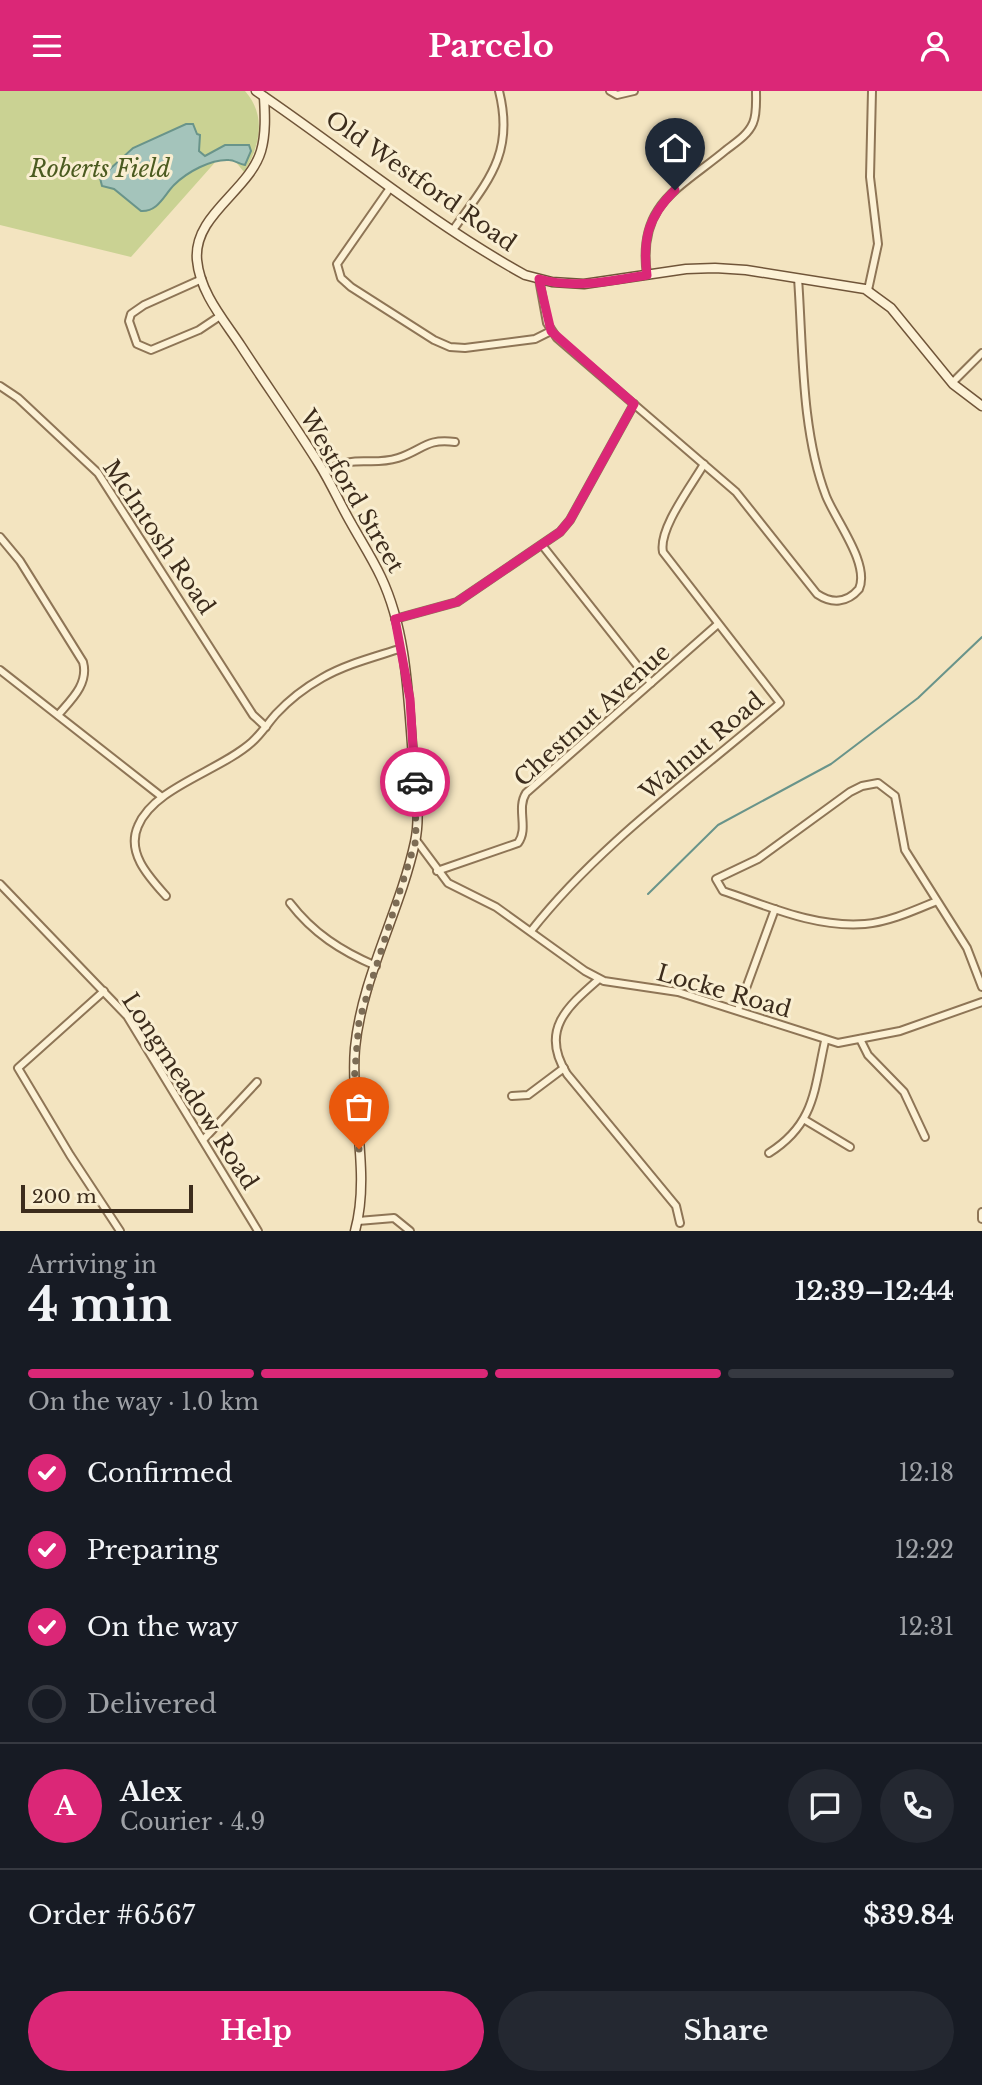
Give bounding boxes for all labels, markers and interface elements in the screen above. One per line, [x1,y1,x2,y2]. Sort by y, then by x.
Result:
text: Parcelo [428,26,554,66]
icon: menu [28,27,66,65]
icon: person [916,27,954,65]
street label: Old Westford Road [320,105,522,257]
pin [645,118,705,190]
icon: home [656,129,694,167]
park label: Roberts Field [29,155,170,183]
street label: Westford Street [293,404,410,578]
street label: McIntosh Road [97,455,221,619]
street label: Chestnut Avenue [508,638,676,792]
street label: Walnut Road [634,686,770,807]
courier [380,747,450,817]
icon: car [396,763,434,801]
street label: Locke Road [654,958,794,1024]
street label: Longmeadow Road [116,987,264,1195]
pin [329,1077,389,1149]
icon: bag [340,1088,378,1126]
scale bar [21,1182,192,1214]
text: 200 m [32,1185,97,1208]
text: Arriving in [28,1251,157,1279]
text: 12:39–12:44 [795,1275,954,1307]
text: 4 min [28,1276,172,1333]
text: On the way · 1.0 km [28,1388,259,1416]
icon: check [28,1454,66,1492]
text: Confirmed [87,1457,232,1489]
text: 12:18 [899,1459,954,1487]
icon: check [28,1531,66,1569]
text: Preparing [87,1534,219,1566]
text: 12:22 [895,1536,954,1564]
icon: check [28,1608,66,1646]
text: On the way [87,1611,239,1643]
text: 12:31 [899,1613,954,1641]
text: Delivered [87,1688,217,1720]
button: chat [788,1769,862,1843]
button: phone [880,1769,954,1843]
text: Alex [120,1776,182,1808]
text: A [54,1790,76,1822]
text: Courier · 4.9 [120,1808,265,1836]
text: Order #6567 [28,1899,195,1931]
text: $39.84 [863,1899,954,1931]
button: Help [28,1991,484,2071]
button: Share [498,1991,954,2071]

